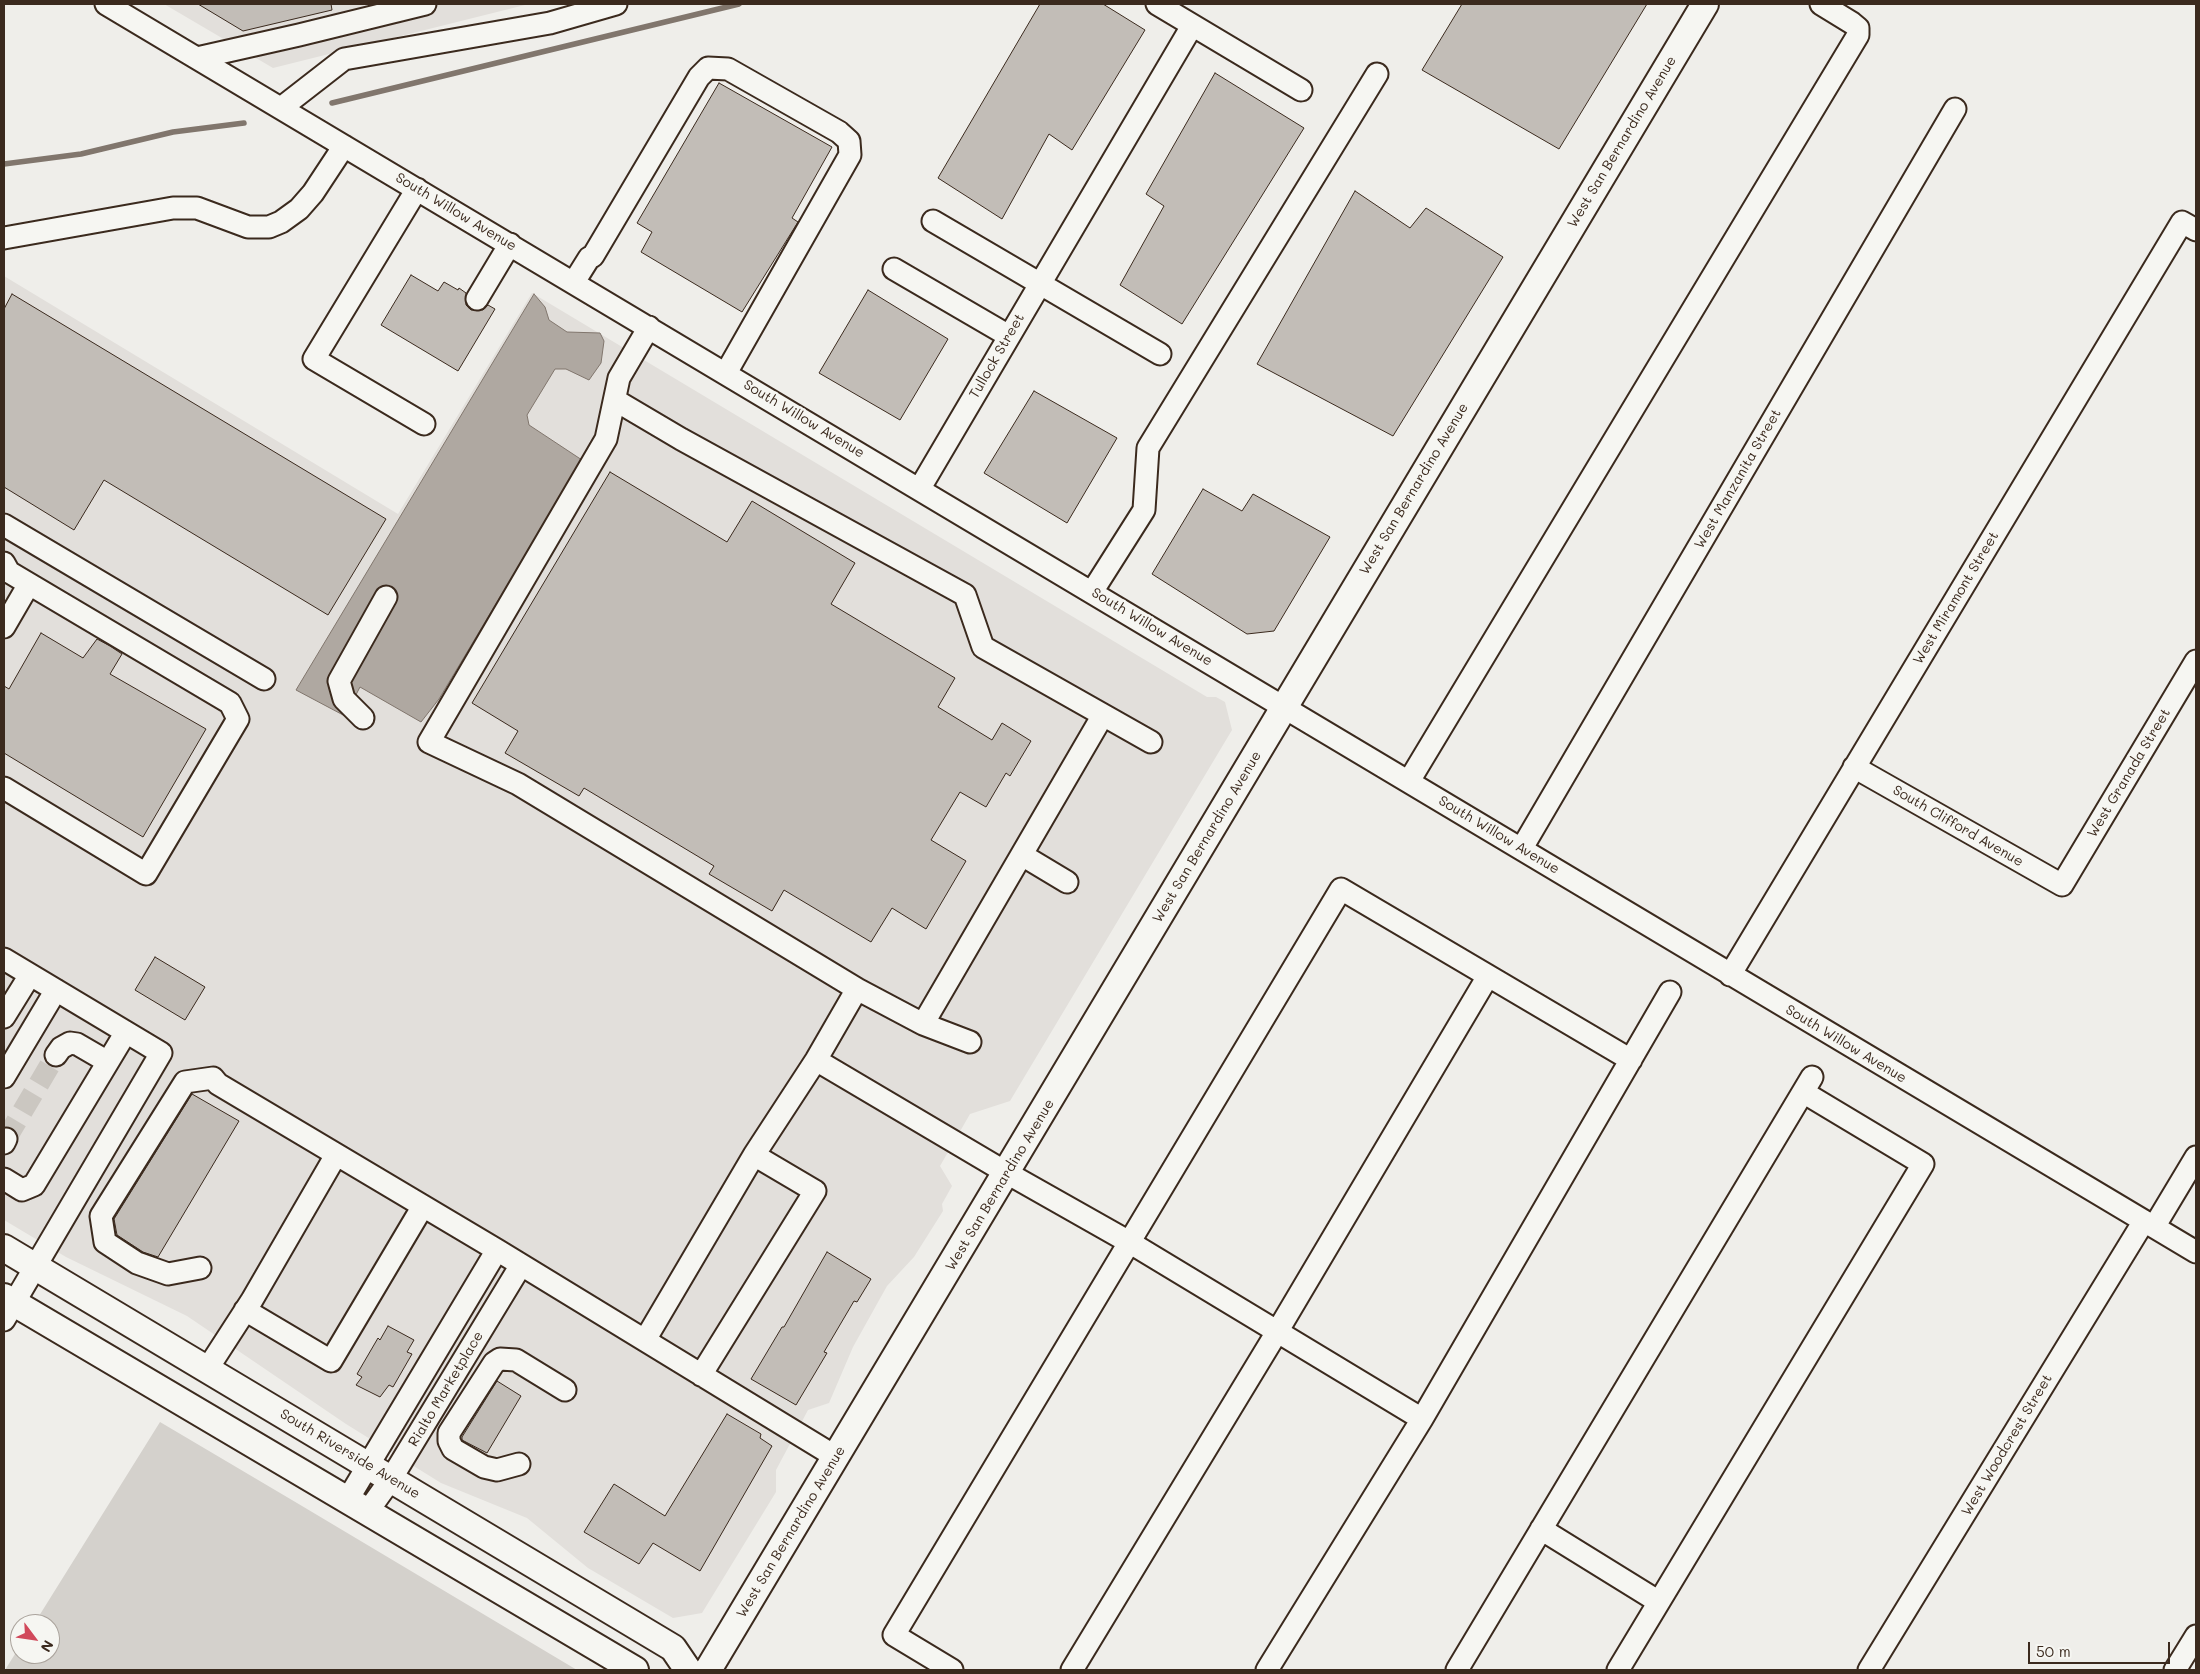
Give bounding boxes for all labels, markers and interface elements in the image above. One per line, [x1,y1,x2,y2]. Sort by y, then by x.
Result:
street label: West San Bernardino Avenue [1564,53,1680,231]
street label: South Willow Avenue [393,169,519,255]
street label: Tullock Street [966,310,1028,402]
street label: South Willow Avenue [741,376,867,462]
street label: West San Bernardino Avenue [1356,400,1472,578]
street label: West Manzanita Street [1691,406,1785,552]
street label: West Miramont Street [1910,529,2002,667]
street label: South Willow Avenue [1089,584,1215,670]
street label: West Granada Street [2084,705,2174,841]
street label: West San Bernardino Avenue [1149,748,1265,926]
street label: South Clifford Avenue [1890,782,2026,870]
street label: South Willow Avenue [1436,792,1562,878]
street label: South Willow Avenue [1783,1001,1909,1087]
street label: West San Bernardino Avenue [942,1096,1058,1274]
street label: Rialto Marketplace [405,1328,487,1450]
street label: West Woodcrest Street [1958,1371,2056,1519]
street label: South Riverside Avenue [277,1406,423,1502]
street label: West San Bernardino Avenue [733,1443,849,1621]
north arrow [10,1614,60,1664]
scale bar [2030,1632,2172,1664]
text: N [37,1637,58,1656]
text: 50 m [2036,1641,2071,1661]

